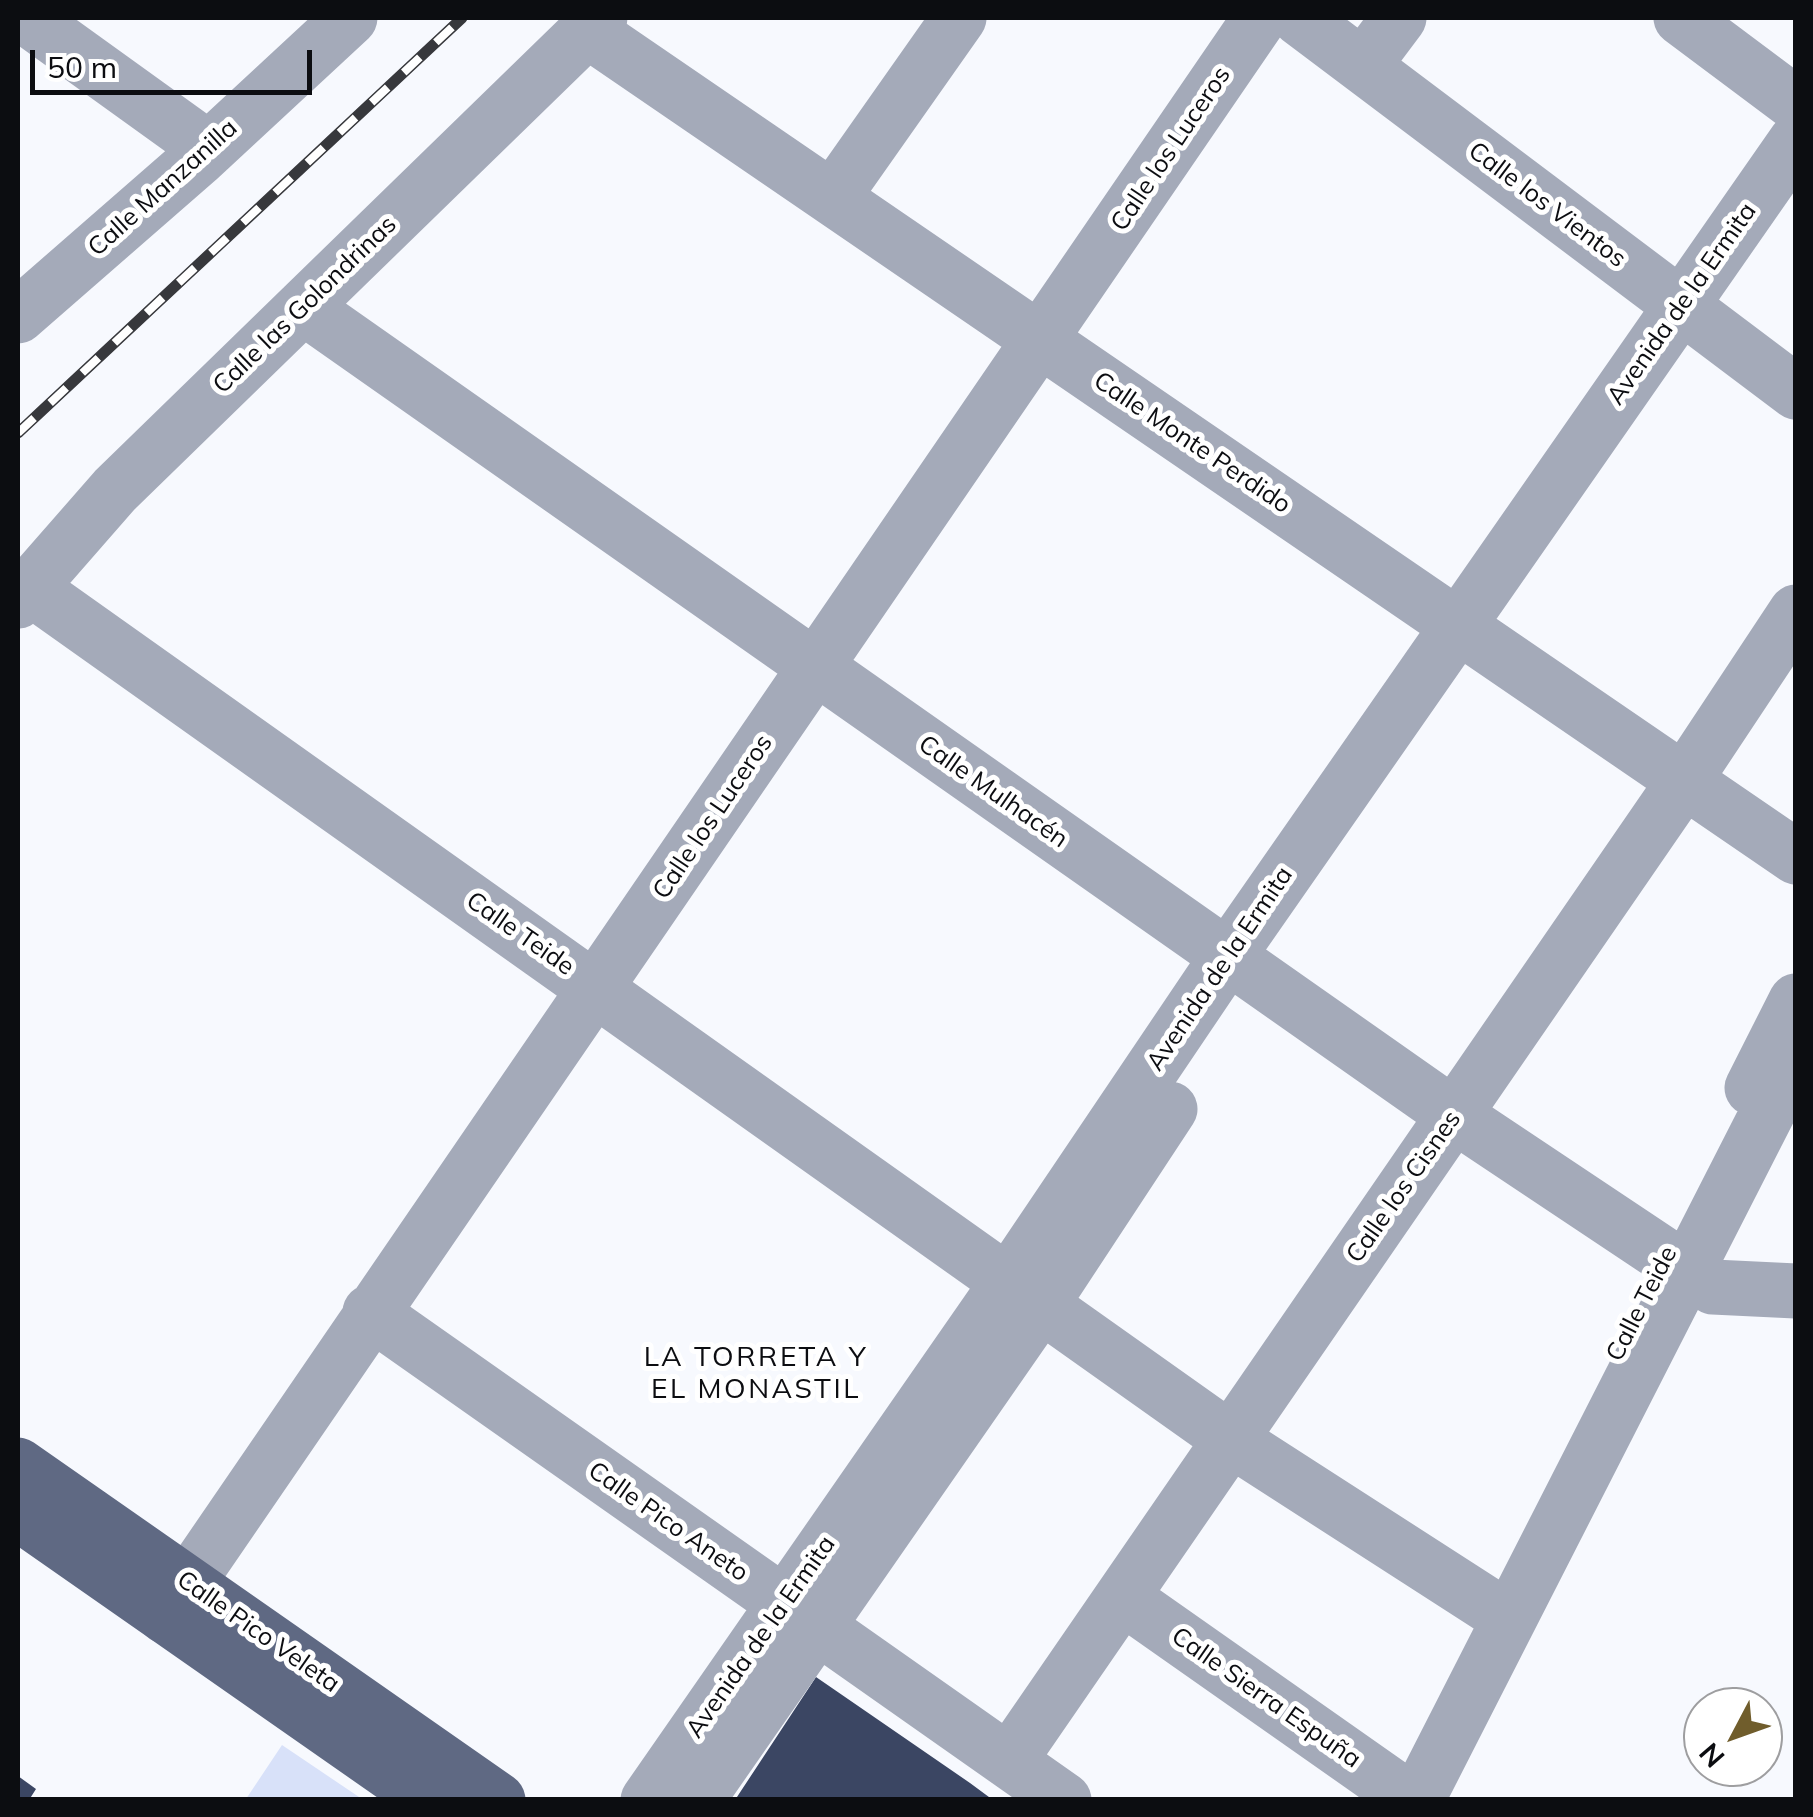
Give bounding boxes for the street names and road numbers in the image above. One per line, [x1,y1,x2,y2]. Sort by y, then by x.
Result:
street label: Calle los Luceros [1105,61,1237,237]
street label: Calle Manzanilla [82,113,244,263]
street label: Calle los Vientos [1462,136,1632,274]
street label: Avenida de la Ermita [1601,197,1763,411]
street label: Calle las Golondrinas [207,210,403,400]
street label: Calle Monte Perdido [1088,366,1296,520]
street label: Calle los Luceros [647,729,779,905]
street label: Calle Mulhacén [912,729,1074,855]
street label: Avenida de la Ermita [1141,861,1299,1077]
street label: Calle Teide [460,886,580,982]
street label: Calle los Cisnes [1340,1105,1468,1269]
street label: Calle Teide [1600,1241,1684,1367]
street label: Calle Pico Aneto [582,1456,754,1588]
street label: Avenida de la Ermita [680,1530,842,1744]
street label: Calle Pico Veleta [171,1565,345,1699]
street label: Calle Sierra Espuña [1165,1621,1367,1775]

